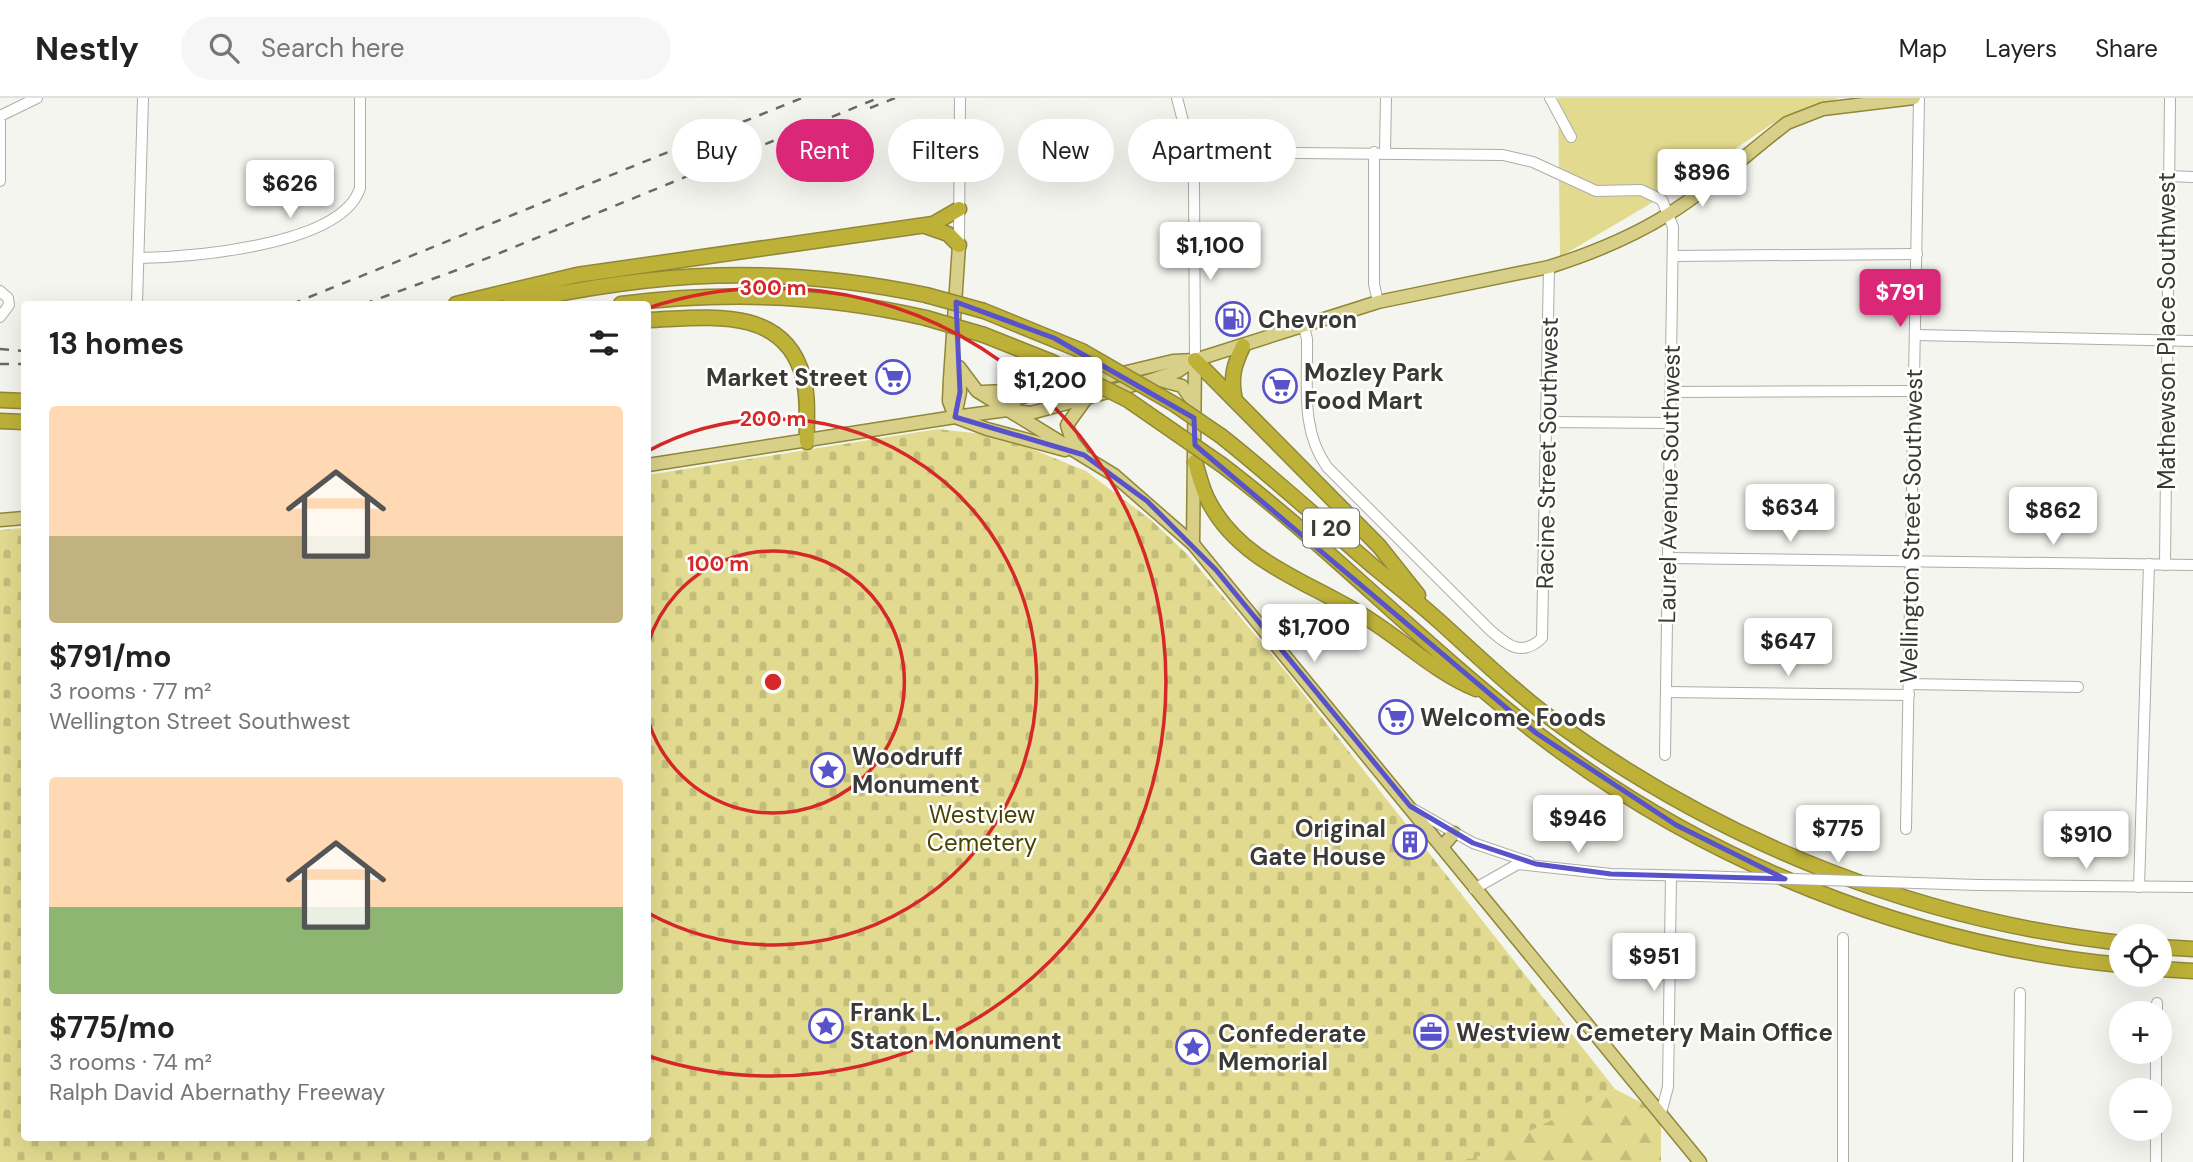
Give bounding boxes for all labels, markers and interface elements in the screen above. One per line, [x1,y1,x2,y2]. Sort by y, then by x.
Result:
search box [181,17,671,80]
text: Nestly [35,27,139,70]
icon: search [205,29,243,67]
text: Search here [261,31,405,65]
text: Map [1899,33,1947,64]
text: Layers [1985,33,2057,64]
text: Share [2095,33,2158,64]
chip: Buy [672,119,762,182]
chip: Rent [776,119,874,182]
chip: Filters [888,119,1004,182]
chip: New [1018,119,1114,182]
chip: Apartment [1128,119,1296,182]
pin: $896 [1661,150,1743,209]
text: $896 [1673,157,1731,187]
pin: $626 [249,160,331,220]
text: $626 [262,168,318,198]
street label: Mathewson Place Southwest [2151,172,2182,490]
pin: $1,100 [1153,222,1267,282]
text: $1,100 [1176,230,1244,260]
pin: $791 [1859,270,1941,329]
text: 300 m [740,274,806,302]
text: $791 [1876,277,1924,307]
fuel station icon: Chevron [1214,300,1252,338]
place label: Chevron [1258,304,1357,335]
street label: Racine Street Southwest [1529,317,1565,589]
text: 13 homes [49,324,184,363]
icon: filters [585,324,623,362]
street label: Laurel Avenue Southwest [1651,344,1687,624]
place label: Mozley Park Food Mart [1304,357,1444,416]
supermarket icon: Market Street [874,358,912,396]
pin: $1,200 [993,358,1107,417]
place label: Market Street [706,362,868,393]
text: $1,200 [1013,365,1087,395]
supermarket icon: Mozley Park Food Mart [1261,367,1299,405]
street label: Wellington Street Southwest [1893,368,1929,684]
text: 200 m [740,405,806,433]
icon: home [273,451,399,577]
pin: $634 [1749,484,1831,544]
pin: $862 [2012,488,2094,547]
text: $634 [1761,492,1819,522]
text: $862 [2025,495,2081,525]
road number: I 20 [1303,508,1359,548]
text: 100 m [687,550,749,578]
pin: $1,700 [1257,604,1371,664]
text: $1,700 [1278,612,1350,642]
pin: $647 [1747,618,1829,678]
text: $647 [1760,626,1816,656]
text: $791/mo [49,637,171,676]
centre of rings [761,670,785,694]
text: 3 rooms · 77 m² [49,676,212,706]
supermarket icon: Welcome Foods [1377,698,1415,736]
place label: Welcome Foods [1420,702,1606,733]
text: Wellington Street Southwest [49,706,351,736]
place label: Woodruff Monument [852,741,980,800]
place icon: Woodruff Monument [809,751,847,789]
pin: $946 [1537,796,1619,855]
park label: Westview Cemetery [927,799,1037,858]
text: $946 [1549,803,1607,833]
pin: $775 [1797,806,1879,865]
pin: $910 [2045,812,2127,871]
place label: Original Gate House [1249,813,1386,872]
text: $775 [1812,813,1864,843]
text: $910 [2060,819,2112,849]
icon: home [273,822,399,948]
building icon: Original Gate House [1391,823,1429,861]
map controls [2109,924,2172,1141]
button: locate [2109,924,2172,987]
pin: $951 [1613,934,1695,993]
text: $951 [1628,941,1680,971]
place label: Frank L. Staton Monument [850,997,1062,1056]
button: + [2109,1001,2172,1064]
place icon: Frank L. Staton Monument [807,1007,845,1045]
text: $775/mo [49,1008,175,1047]
office icon: Westview Cemetery Main Office [1412,1013,1450,1051]
place label: Westview Cemetery Main Office [1456,1017,1833,1048]
place label: Confederate Memorial [1218,1018,1366,1077]
place icon: Confederate Memorial [1174,1028,1212,1066]
text: 3 rooms · 74 m² [49,1047,212,1077]
text: Ralph David Abernathy Freeway [49,1077,385,1107]
button: − [2109,1078,2172,1141]

